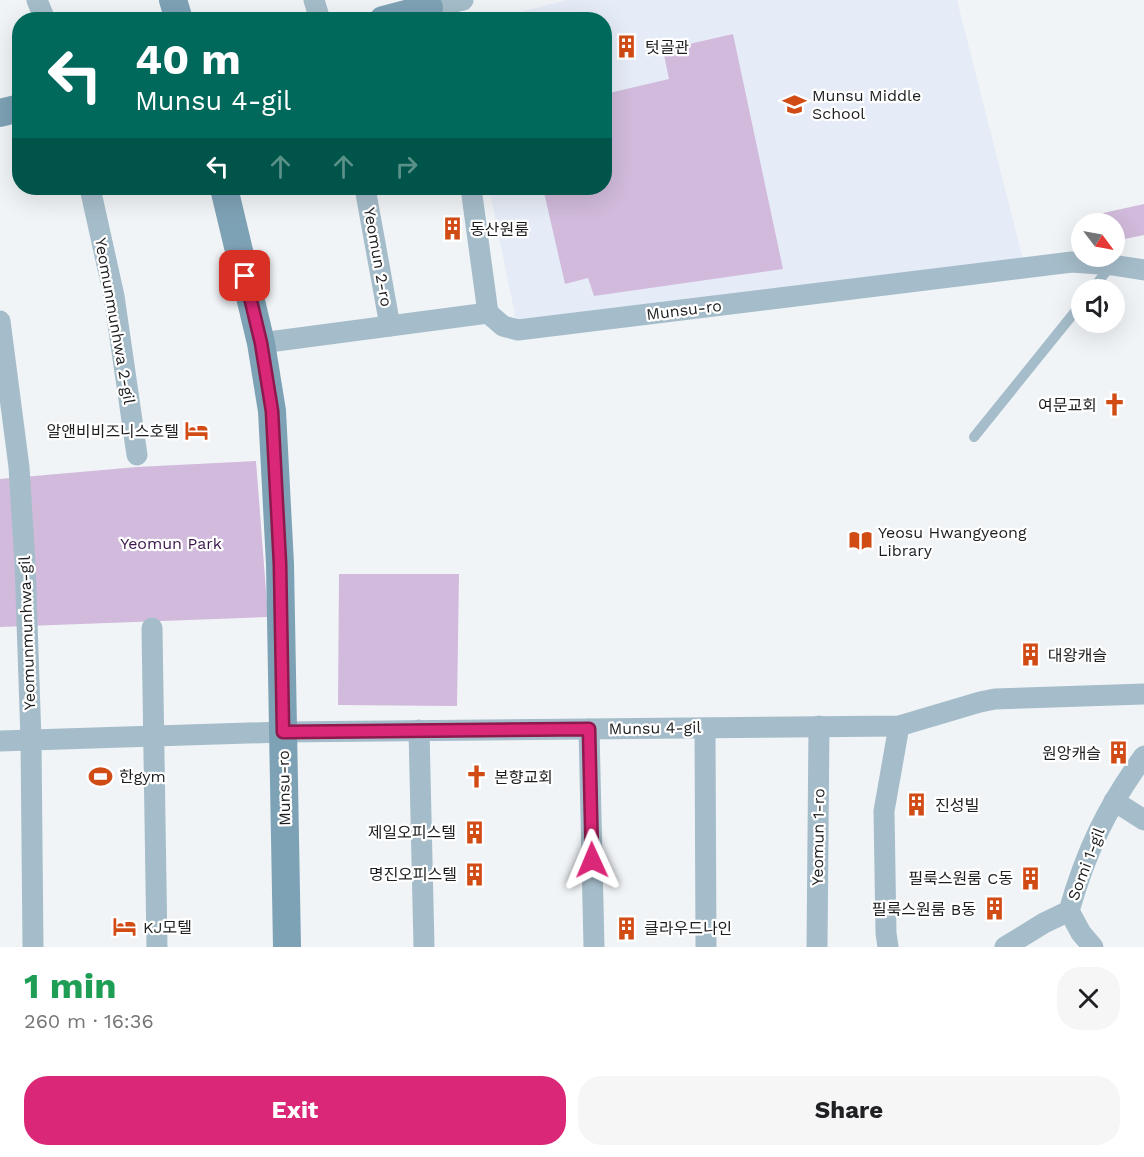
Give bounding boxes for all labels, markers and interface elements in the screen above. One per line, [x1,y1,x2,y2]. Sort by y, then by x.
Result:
building icon: 텃골관 [614,34,640,60]
text: 40 m [135,35,241,84]
icon: left [36,36,114,114]
place label: 텃골관 [645,38,689,57]
text: Munsu 4-gil [135,85,291,117]
place label: Munsu Middle School [812,86,921,123]
school or university icon: Munsu Middle School [781,91,807,117]
icon: left [201,150,234,183]
icon: ahead [264,150,297,183]
icon: ahead [327,150,360,183]
icon: right [390,150,423,183]
street label: Yeomun 2-ro [360,206,396,308]
north arrow [1071,213,1125,267]
map controls [1071,213,1125,333]
building icon: 동산원룸 [439,216,465,242]
place label: 동산원룸 [470,220,529,239]
street label: Yeomunmunhwa 2-gil [91,236,139,406]
pin [219,250,270,301]
icon: arrive [228,259,261,292]
button: sound [1071,279,1125,333]
street label: Munsu-ro [645,296,723,324]
church icon: 여문교회 [1102,392,1128,418]
place label: 여문교회 [1038,396,1097,415]
hotel icon: 알앤비비즈니스호텔 [184,418,210,444]
place label: 알앤비비즈니스호텔 [47,422,179,441]
place label: Yeosu Hwangyeong Library [878,523,1027,560]
library icon: Yeosu Hwangyeong Library [847,528,873,554]
park label: Yeomun Park [120,534,222,553]
street label: Yeomunmunhwa-gil [15,555,39,711]
building icon: 대왕캐슬 [1017,642,1043,668]
place label: 대왕캐슬 [1048,646,1107,665]
street label: Munsu 4-gil [608,718,702,738]
building icon: 원앙캐슬 [1106,740,1132,766]
place label: 원앙캐슬 [1042,744,1101,763]
street label: Munsu-ro [274,750,294,826]
sports icon: 한gym [88,763,114,789]
church icon: 본향교회 [463,764,489,790]
place label: 한gym [119,767,166,786]
place label: 본향교회 [494,768,553,787]
street label: Yeomun 1-ro [808,788,828,886]
building icon: 진성빌 [904,792,930,818]
place label: 진성빌 [935,796,979,815]
building icon: 제일오피스텔 [461,819,487,845]
place label: 제일오피스텔 [368,823,456,842]
street label: Somi 1-gil [1063,825,1109,903]
position arrow [560,828,624,892]
building icon: 명진오피스텔 [462,861,488,887]
place label: 명진오피스텔 [369,865,457,884]
building icon: 필룩스원룸 C동 [1018,865,1044,891]
place label: 필룩스원룸 C동 [908,869,1013,888]
building icon: 필룩스원룸 B동 [981,896,1007,922]
place label: 필룩스원룸 B동 [872,900,976,919]
hotel icon: KJ모텔 [112,914,138,940]
building icon: 클라우드나인 [613,915,639,941]
place label: KJ모텔 [143,918,192,937]
place label: 클라우드나인 [644,919,732,938]
text: 1 min [24,965,116,1007]
button: close [1057,967,1120,1030]
text: 260 m · 16:36 [24,1009,154,1033]
button: Exit [24,1076,566,1145]
button: Share [578,1076,1120,1145]

